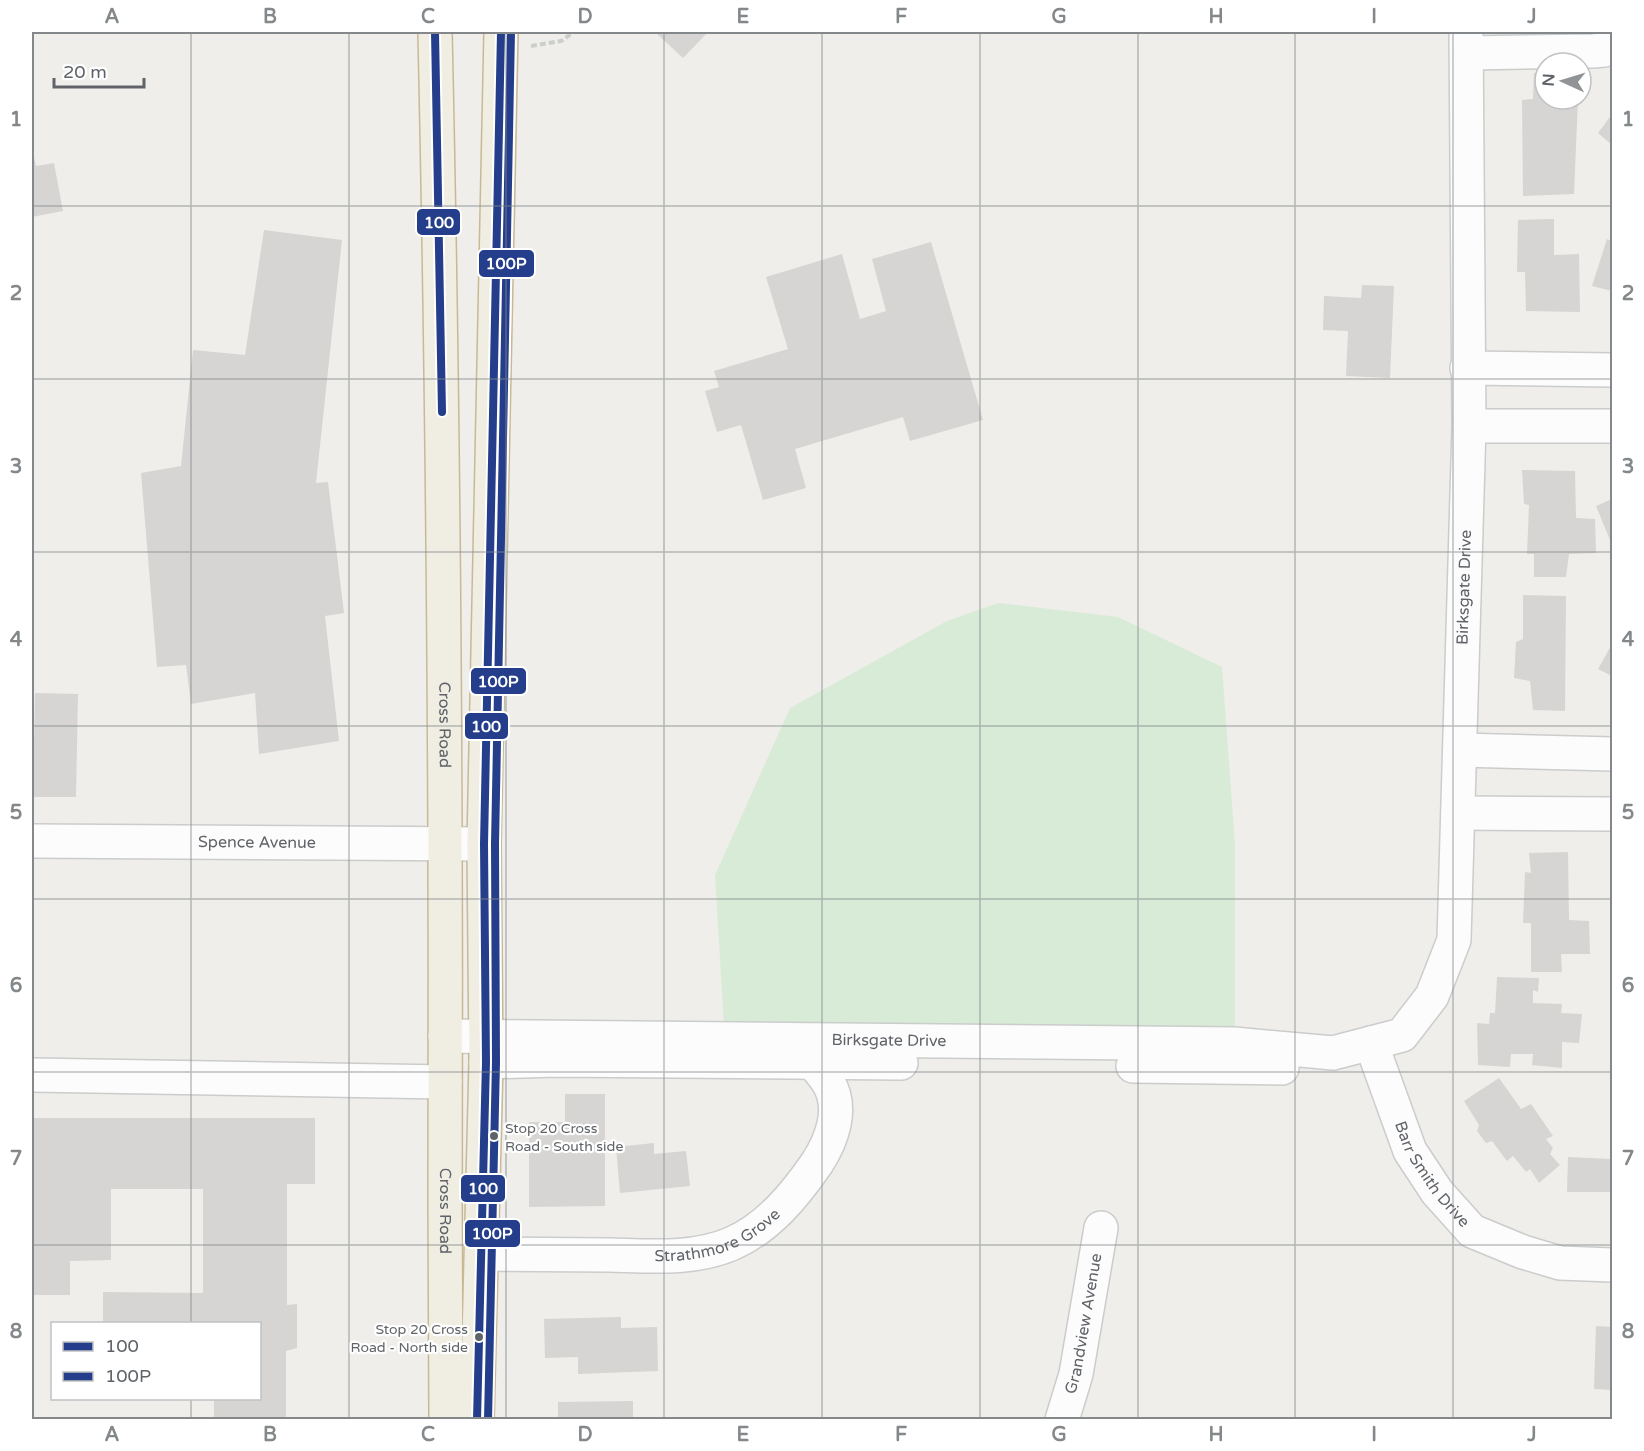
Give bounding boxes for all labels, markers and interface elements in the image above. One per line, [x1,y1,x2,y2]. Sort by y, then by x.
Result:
text: A [105,5,120,29]
text: B [263,5,277,29]
text: C [421,5,435,29]
text: D [577,5,593,29]
text: E [737,5,750,29]
text: F [895,5,907,29]
text: G [1051,5,1067,29]
text: H [1208,5,1224,29]
text: I [1371,5,1377,29]
text: J [1526,5,1537,29]
scale bar [54,51,144,89]
north arrow [1533,51,1593,111]
text: 20 m [63,61,107,83]
text: N [1539,73,1559,87]
text: 1 [10,108,22,132]
text: 1 [1622,108,1634,132]
line badge: 100 [416,208,461,236]
text: 100 [424,213,454,233]
line badge: 100P [478,249,535,278]
text: 100P [486,254,527,274]
text: 2 [10,282,22,306]
text: 2 [1622,282,1634,306]
text: 3 [10,455,22,479]
text: 3 [1622,455,1634,479]
street label: Birksgate Drive [1453,529,1476,645]
text: 4 [10,628,23,652]
text: 4 [1622,628,1635,652]
line badge: 100P [470,667,527,695]
text: 100P [478,672,519,692]
street label: Cross Road [434,682,455,768]
line badge: 100 [464,712,509,740]
text: 100 [471,717,501,737]
text: 5 [10,801,22,825]
text: 5 [1622,801,1634,825]
street label: Spence Avenue [198,832,316,853]
text: 6 [10,974,22,998]
text: 6 [1622,974,1634,998]
street label: Birksgate Drive [831,1030,947,1051]
street label: Barr Smith Drive [1390,1118,1474,1232]
place label: Stop 20 Cross Road - South side [505,1120,623,1155]
marker: Stop 20 Cross Road - South side [488,1130,500,1142]
text: 7 [10,1147,22,1171]
text: 7 [1622,1147,1634,1171]
street label: Cross Road [435,1168,455,1254]
line badge: 100 [460,1174,506,1203]
text: 100 [468,1179,498,1199]
street label: Strathmore Grove [654,1204,784,1266]
line badge: 100P [464,1219,521,1248]
text: 100P [472,1224,513,1244]
street label: Grandview Avenue [1060,1252,1106,1396]
text: 8 [10,1320,22,1344]
text: 8 [1622,1320,1634,1344]
place label: Stop 20 Cross Road - North side [350,1321,468,1356]
legend [51,1322,261,1400]
marker: Stop 20 Cross Road - North side [473,1331,485,1343]
text: 100 [105,1335,139,1357]
text: 100P [105,1365,151,1387]
text: A [105,1423,120,1447]
text: B [263,1423,277,1447]
text: C [421,1423,435,1447]
text: D [577,1423,593,1447]
text: E [737,1423,750,1447]
text: F [895,1423,907,1447]
text: G [1051,1423,1067,1447]
text: H [1208,1423,1224,1447]
text: I [1371,1423,1377,1447]
text: J [1526,1423,1537,1447]

